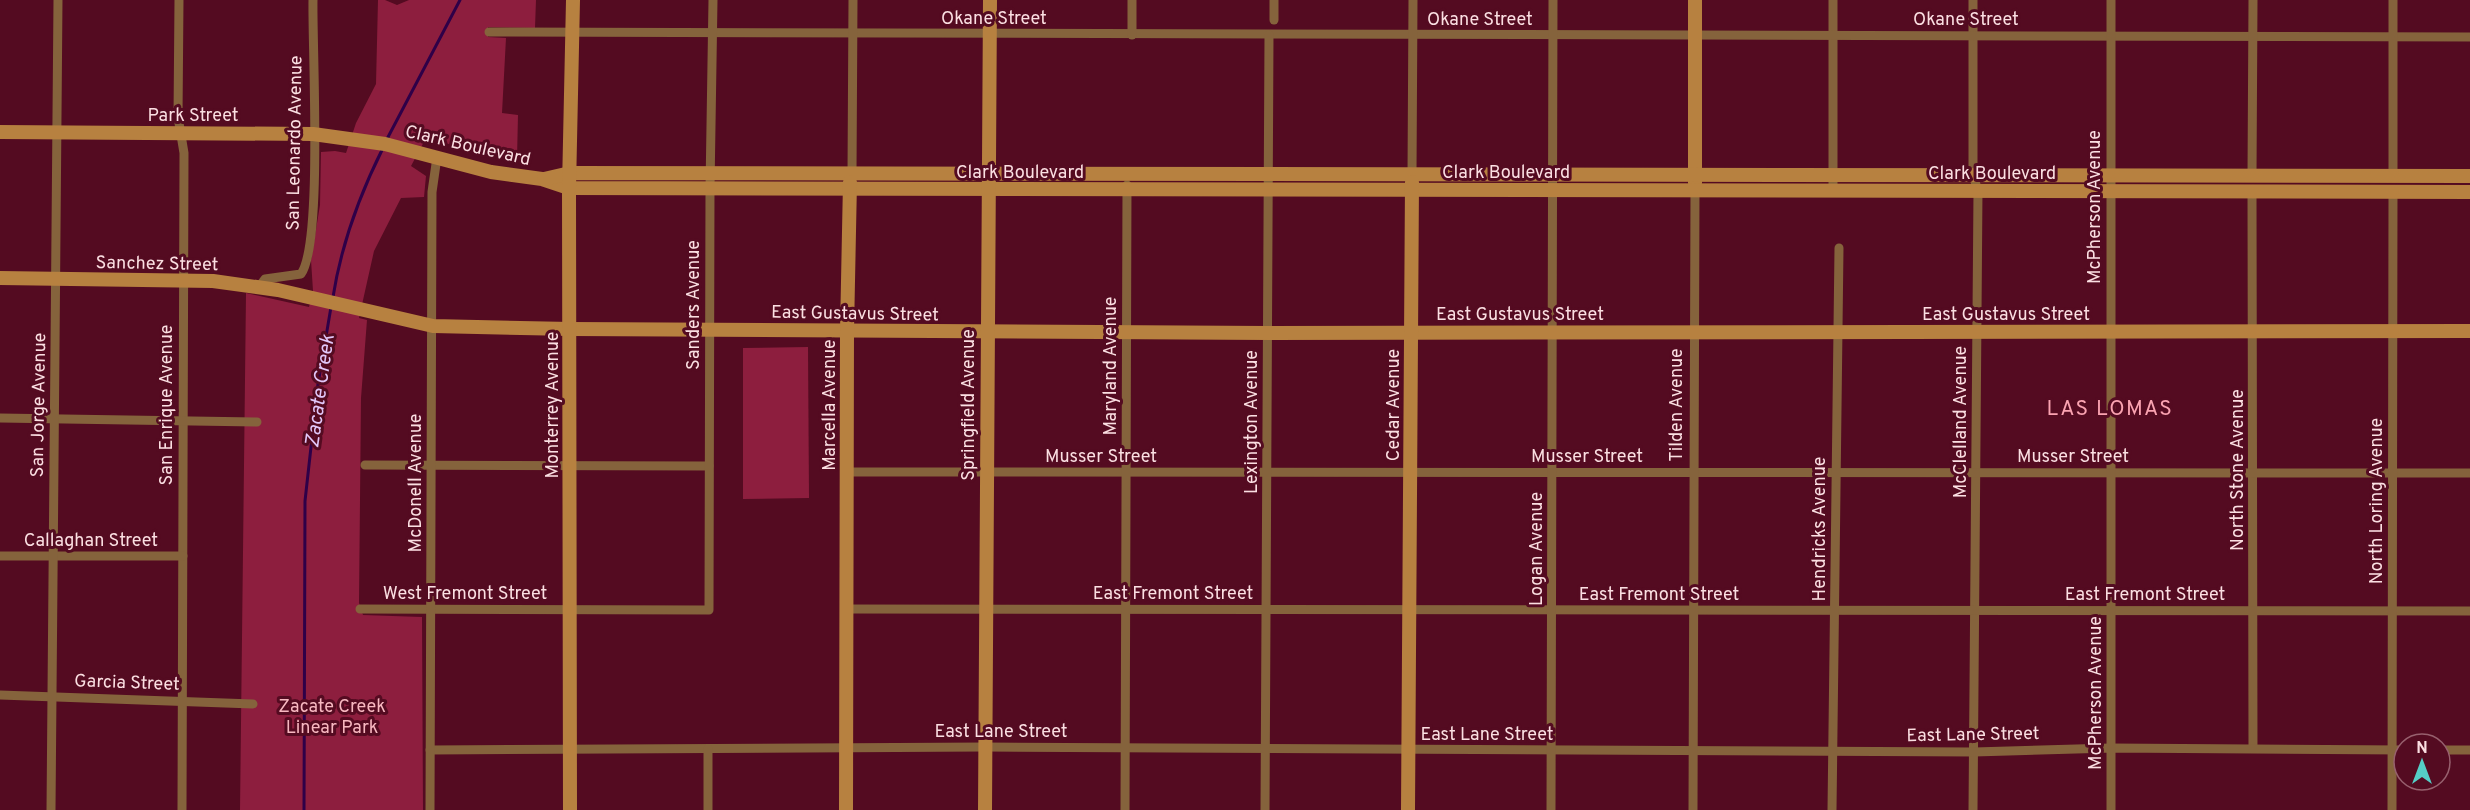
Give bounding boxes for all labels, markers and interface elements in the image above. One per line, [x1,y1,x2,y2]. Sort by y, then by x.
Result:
street label: Okane Street [941,8,1047,31]
street label: Okane Street [1427,9,1533,32]
street label: Okane Street [1913,9,2019,32]
street label: San Leonardo Avenue [282,55,309,231]
street label: Park Street [148,105,238,128]
street label: Clark Boulevard [403,121,533,172]
street label: McPherson Avenue [2084,130,2107,284]
street label: Clark Boulevard [956,162,1084,185]
street label: Clark Boulevard [1442,162,1570,185]
street label: Clark Boulevard [1928,163,2056,186]
street label: Sanders Avenue [683,240,706,370]
street label: Sanchez Street [95,252,219,277]
street label: Maryland Avenue [1100,297,1123,435]
street label: East Gustavus Street [771,302,939,327]
street label: East Gustavus Street [1436,304,1604,327]
street label: East Gustavus Street [1922,304,2090,327]
street label: San Enrique Avenue [156,325,179,485]
street label: Springfield Avenue [958,329,981,481]
water label: Zacate Creek [300,332,342,450]
street label: Monterrey Avenue [542,332,565,478]
street label: San Jorge Avenue [27,333,52,478]
street label: Marcella Avenue [819,339,842,471]
street label: McClelland Avenue [1950,346,1973,498]
street label: Tilden Avenue [1666,348,1689,462]
street label: Cedar Avenue [1383,349,1406,461]
street label: Lexington Avenue [1241,350,1264,494]
street label: North Stone Avenue [2227,389,2250,551]
district label: LAS LOMAS [2047,396,2173,423]
street label: McDonell Avenue [405,414,428,552]
street label: North Loring Avenue [2366,418,2389,584]
street label: Musser Street [1045,446,1157,469]
street label: Musser Street [1531,446,1643,469]
street label: Musser Street [2017,446,2129,469]
street label: Hendricks Avenue [1809,457,1832,601]
street label: Logan Avenue [1526,492,1549,606]
street label: Callaghan Street [24,530,158,553]
street label: West Fremont Street [383,583,547,606]
street label: East Fremont Street [1093,583,1253,606]
street label: East Fremont Street [1579,584,1739,607]
street label: East Fremont Street [2065,584,2225,607]
street label: McPherson Avenue [2085,616,2108,770]
street label: Garcia Street [74,670,180,697]
park label: Zacate Creek Linear Park [278,696,386,740]
street label: East Lane Street [934,721,1068,744]
street label: East Lane Street [1906,723,2040,748]
street label: East Lane Street [1420,724,1554,747]
north arrow [2392,732,2452,792]
text: N [2416,739,2428,759]

